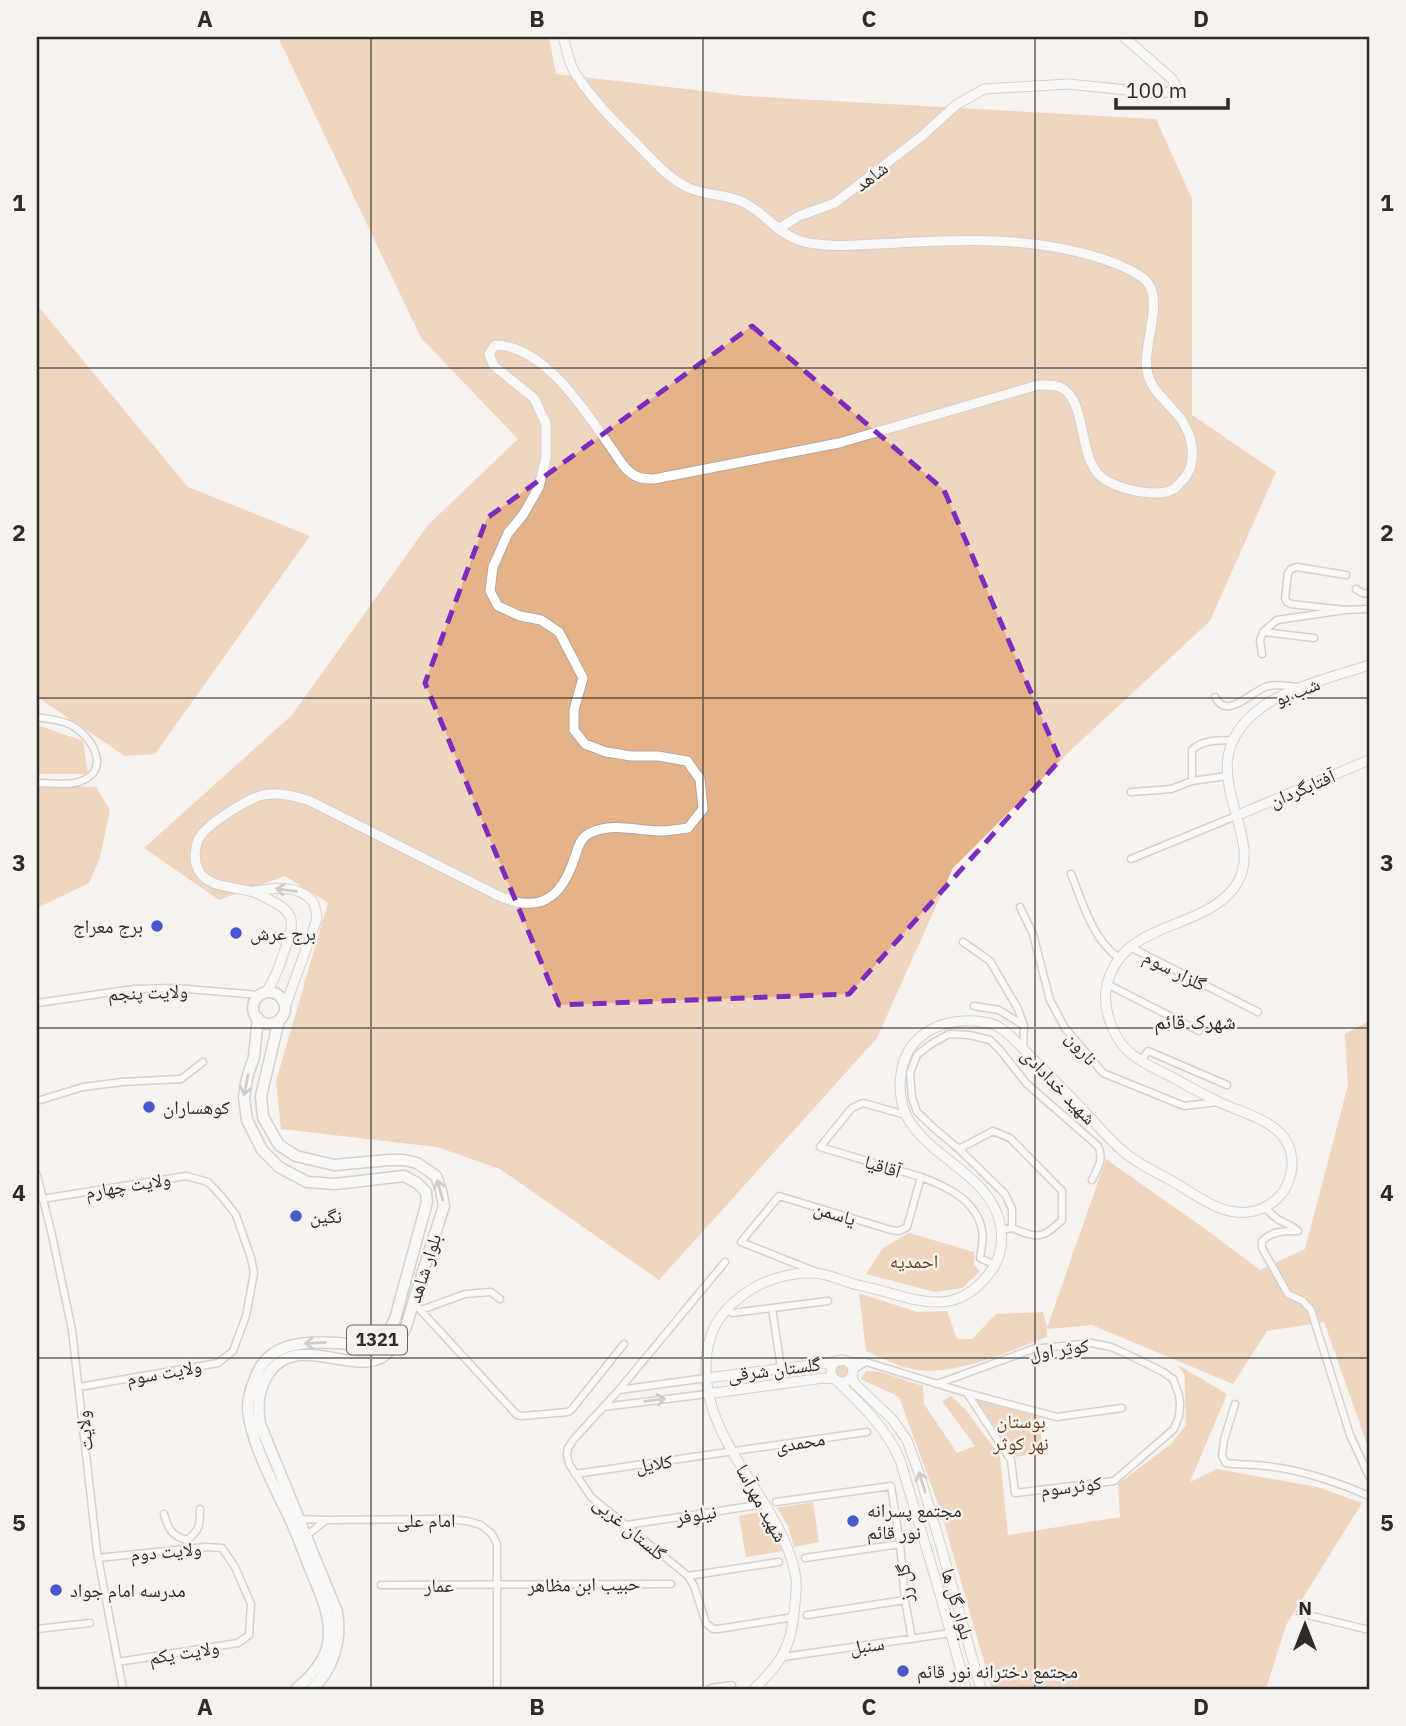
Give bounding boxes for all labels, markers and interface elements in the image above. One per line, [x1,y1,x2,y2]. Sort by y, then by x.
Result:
text: A [197,3,213,33]
text: B [529,3,545,33]
text: C [862,3,877,33]
text: D [1193,3,1209,33]
scale bar [1116,66,1228,110]
text: 100 m [1126,76,1187,104]
street label: شاهد [849,156,893,196]
text: 1 [12,187,26,217]
text: 1 [1380,187,1394,217]
text: 2 [12,517,26,547]
text: 2 [1380,517,1394,547]
street label: شب بو [1271,671,1323,711]
street label: آفتابگردان [1265,763,1340,813]
text: 3 [12,847,26,877]
text: 3 [1380,847,1394,877]
one-way arrow [275,884,298,897]
place label: برج معراج [73,914,143,938]
marker: برج معراج [149,918,165,934]
place label: برج عرش [250,921,316,945]
marker: برج عرش [228,925,244,941]
street label: گلزار سوم [1139,944,1211,998]
street label: ولایت پنجم [108,979,188,1006]
district label: شهرک قائم [1154,1007,1236,1036]
street label: نارون [1061,1026,1103,1070]
street label: شهید خدادادی [1016,1043,1102,1129]
one-way arrow [239,1073,252,1096]
place label: کوهساران [163,1095,230,1119]
marker: کوهساران [141,1099,157,1115]
street label: آقاقیا [862,1149,905,1183]
street label: ولایت چهارم [84,1166,173,1206]
text: 4 [12,1177,26,1207]
text: 4 [1380,1177,1394,1207]
one-way arrow [433,1179,446,1202]
street label: یاسمن [811,1195,859,1231]
place label: نگین [310,1204,342,1228]
marker: نگین [288,1208,304,1224]
street label: بلوار شاهد [402,1230,446,1306]
park label: احمدیه [890,1249,938,1273]
road number: 1321 [347,1325,407,1354]
street label: کوثر اول [1028,1333,1091,1365]
one-way arrow [304,1336,327,1349]
street label: گلستان شرقی [726,1351,822,1387]
street label: ولایت سوم [125,1354,204,1392]
one-way arrow [644,1394,666,1407]
street label: ولایت [70,1409,98,1453]
park label: بوستان نهر کوثر [992,1409,1049,1455]
street label: محمدی [773,1426,827,1458]
street label: کلایل [634,1449,674,1477]
street label: شهید مهرآسا [731,1460,793,1546]
street label: کوثرسوم [1039,1470,1103,1504]
one-way arrow [915,1472,927,1494]
street label: گلستان غربی [589,1491,671,1566]
place label: مجتمع پسرانه نور قائم [867,1498,962,1545]
street label: نیلوفر [673,1499,718,1529]
text: 5 [12,1507,26,1537]
text: 5 [1380,1507,1394,1537]
street label: امام علی [396,1508,456,1534]
marker: مجتمع پسرانه نور قائم [845,1513,861,1529]
street label: ولایت دوم [129,1536,203,1568]
street label: گل رز [890,1563,918,1604]
street label: بلوار گل ها [936,1566,980,1642]
street label: حبیب ابن مظاهر [527,1571,640,1597]
street label: عمار [423,1573,454,1597]
place label: مدرسه امام جواد [70,1578,186,1604]
marker: مدرسه امام جواد [48,1582,64,1598]
north arrow [1270,1590,1340,1660]
text: N [1298,1596,1312,1620]
street label: سنبل [848,1631,886,1659]
street label: ولایت یکم [147,1635,221,1670]
place label: مجتمع دخترانه نور قائم [917,1659,1078,1684]
marker: مجتمع دخترانه نور قائم [895,1663,911,1679]
text: A [197,1691,213,1721]
text: B [529,1691,545,1721]
text: C [862,1691,877,1721]
text: D [1193,1691,1209,1721]

